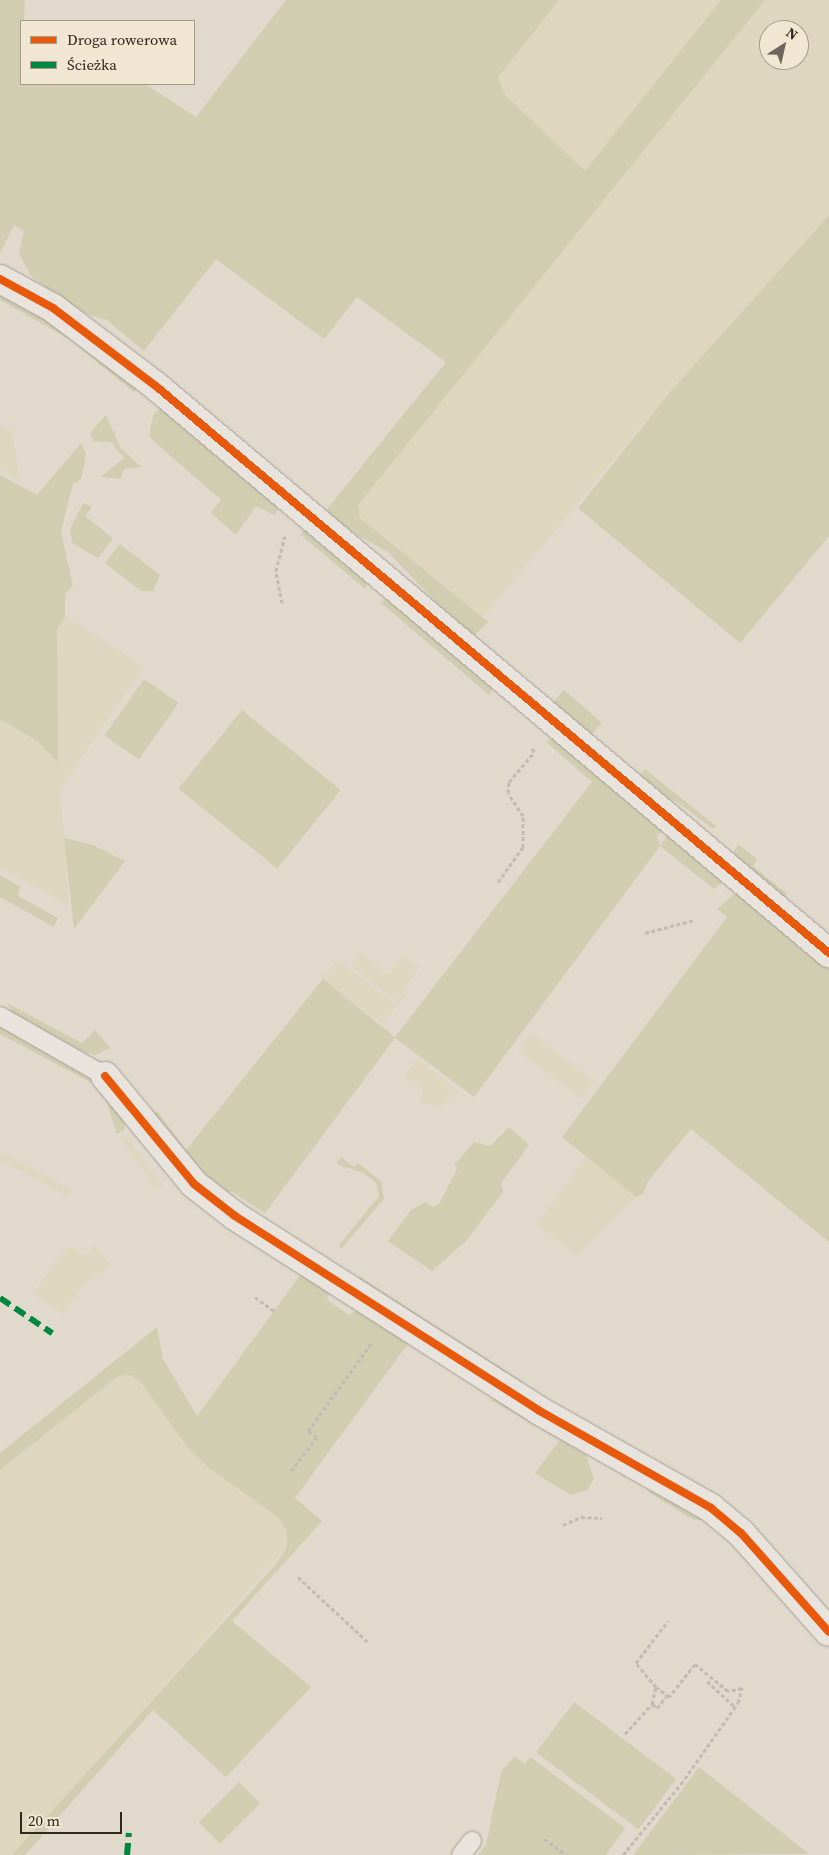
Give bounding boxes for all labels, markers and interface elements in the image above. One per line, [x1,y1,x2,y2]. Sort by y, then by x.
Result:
legend [20,20,195,85]
north arrow [759,20,809,70]
text: N [782,22,802,45]
text: Droga rowerowa [67,29,177,50]
text: Ścieżka [67,54,117,75]
scale bar [22,1802,125,1834]
text: 20 m [28,1810,60,1831]

